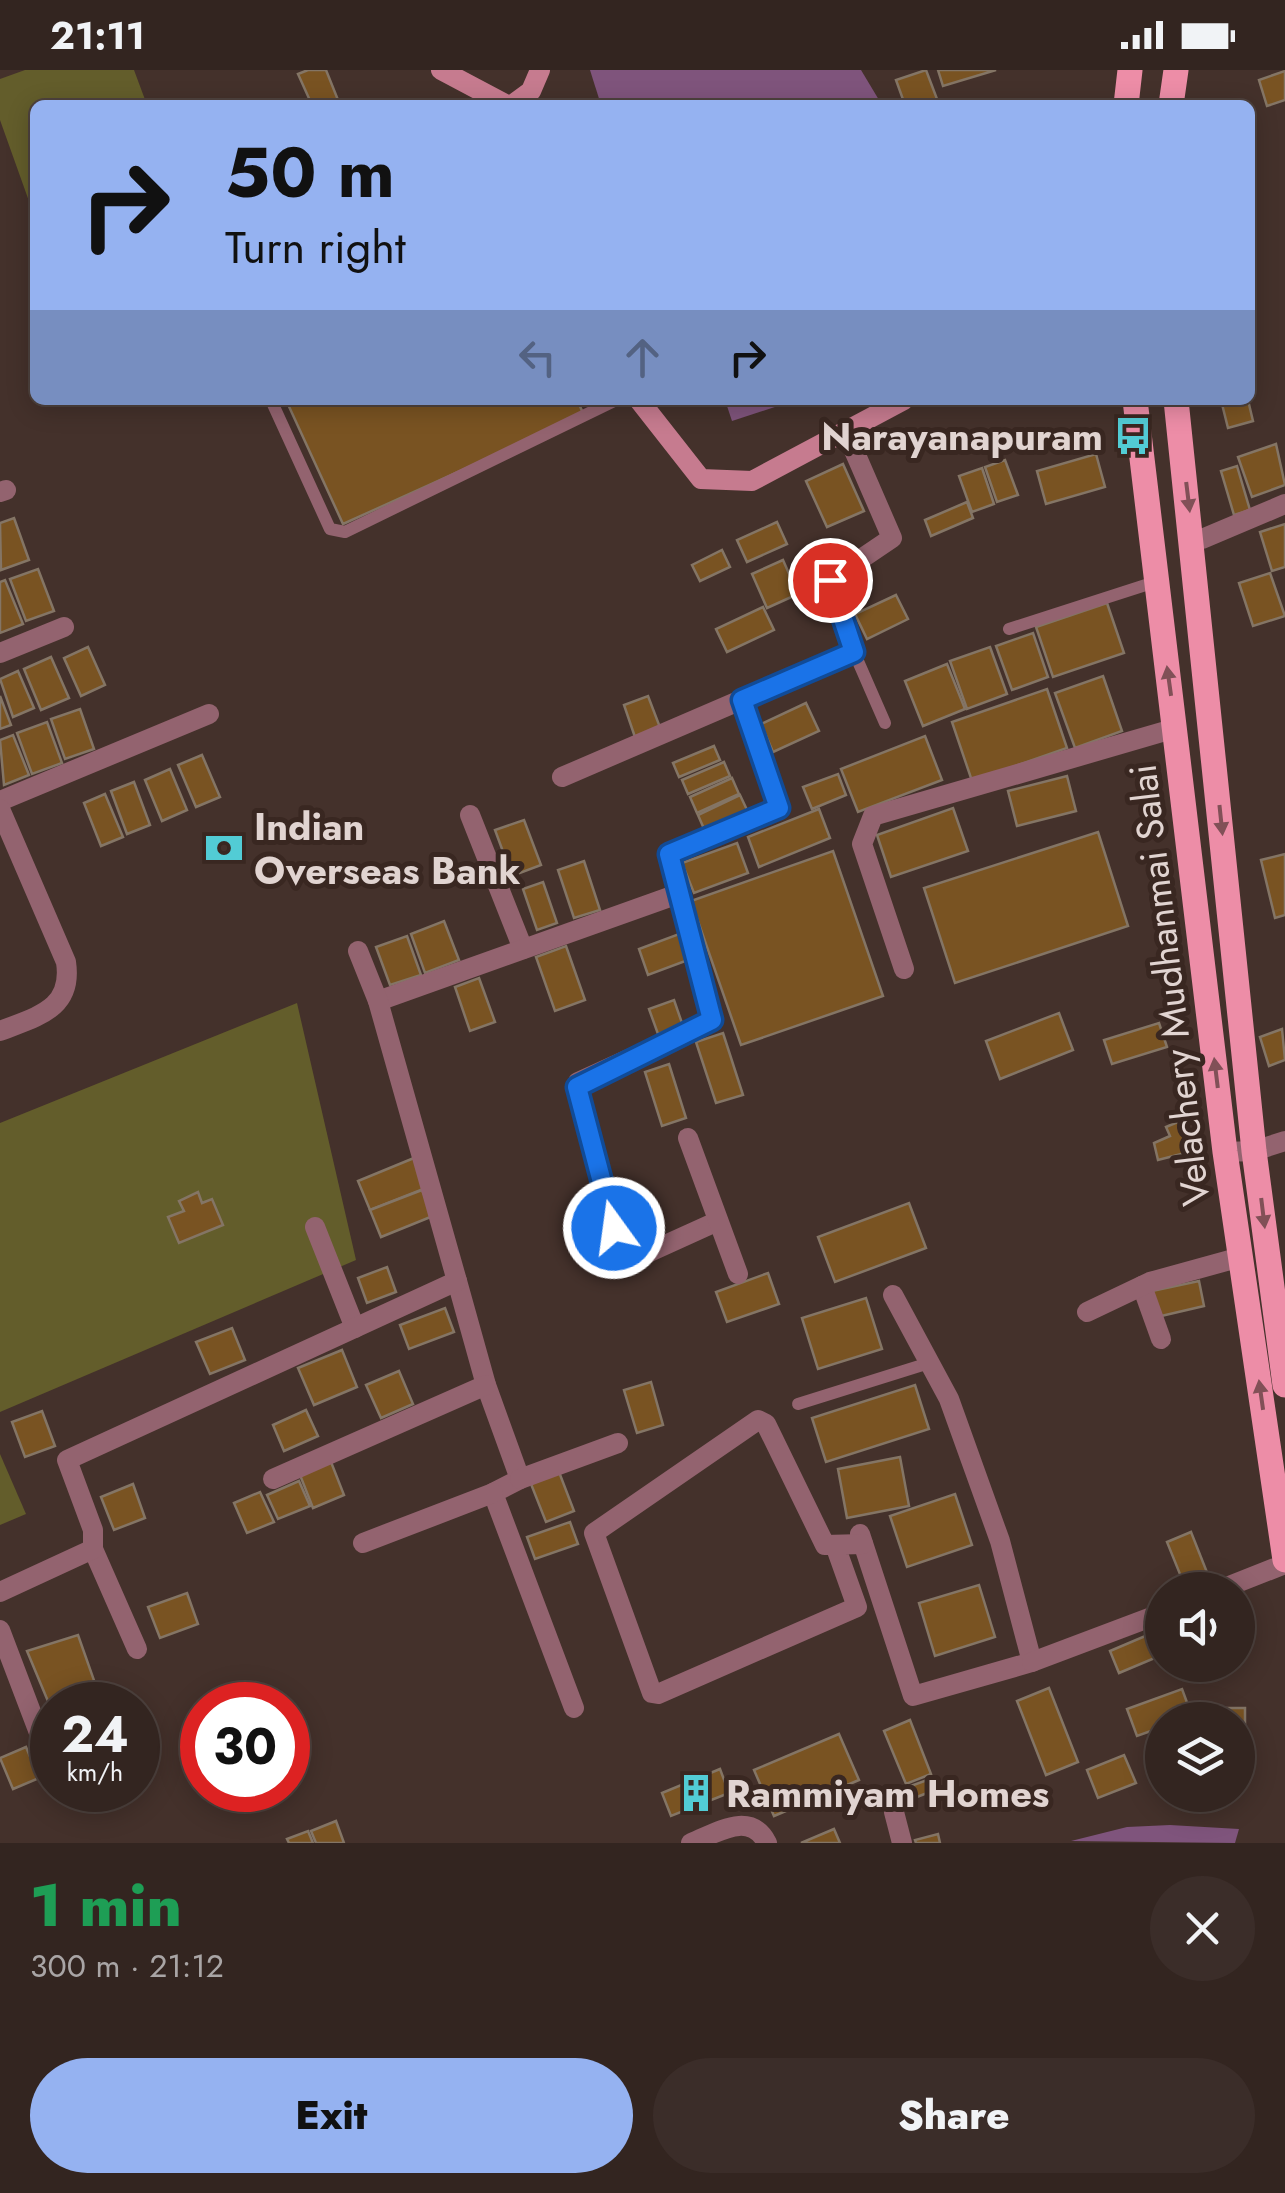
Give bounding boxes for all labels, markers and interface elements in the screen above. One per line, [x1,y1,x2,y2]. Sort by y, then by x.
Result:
text: 21:11 [50,8,145,63]
text: 50 m [225,122,395,223]
icon: right [60,140,190,270]
text: Turn right [225,215,406,280]
icon: left [510,330,565,385]
icon: ahead [615,330,670,385]
icon: right [720,330,775,385]
place label: Narayanapuram [821,409,1103,464]
bus stop icon: Narayanapuram [1112,415,1154,457]
one-way arrow [1180,481,1196,513]
pin [788,538,873,623]
icon: arrive [803,553,858,608]
one-way arrow [1161,664,1177,696]
street label: Velachery Mudhanmai Salai [1115,761,1223,1209]
place label: Indian Overseas Bank [254,799,520,898]
one-way arrow [1214,805,1230,836]
bank icon: Indian Overseas Bank [203,827,245,869]
one-way arrow [1208,1056,1224,1088]
position arrow [562,1176,666,1280]
one-way arrow [1255,1198,1271,1229]
one-way arrow [1252,1378,1268,1410]
map controls [1145,1572,1255,1812]
button: sound [1145,1572,1255,1682]
speed limit sign: 30 [180,1682,310,1812]
text: 24 [61,1698,129,1771]
button: layers [1145,1702,1255,1812]
text: km/h [67,1754,123,1790]
place label: Rammiyam Homes [726,1766,1049,1821]
building icon: Rammiyam Homes [675,1772,717,1814]
text: 1 min [30,1862,182,1949]
button: close [1150,1876,1255,1981]
text: 300 m · 21:12 [30,1943,224,1989]
button: Exit [30,2058,633,2173]
button: Share [653,2058,1255,2173]

